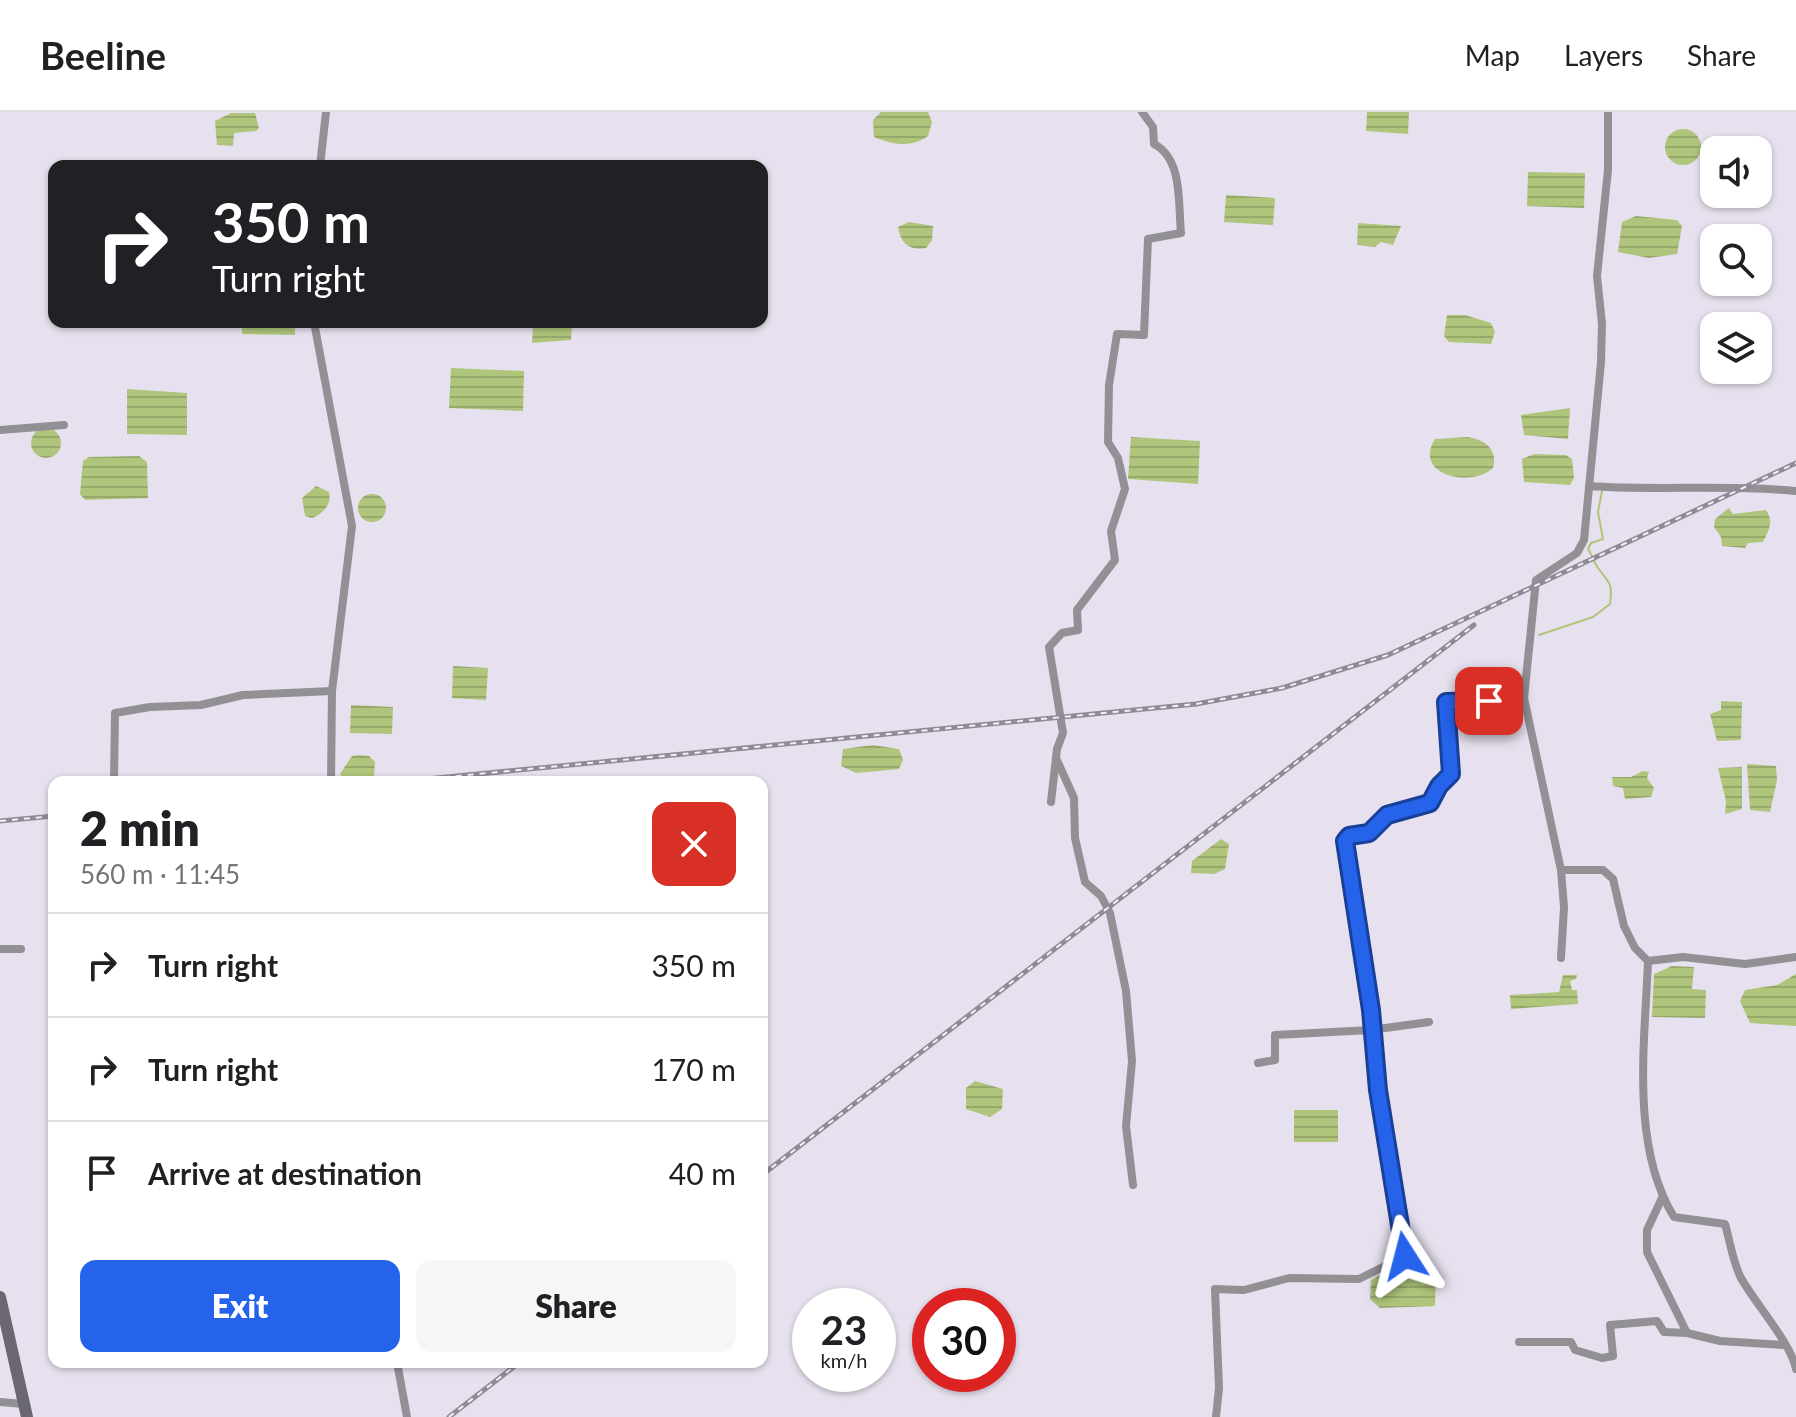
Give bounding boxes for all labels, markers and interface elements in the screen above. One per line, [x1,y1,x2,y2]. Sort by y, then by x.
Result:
text: Beeline [40,32,166,78]
text: Map [1465,38,1520,72]
text: Layers [1564,38,1643,72]
text: Share [1687,38,1756,72]
map controls [1700,136,1772,384]
button: sound [1700,136,1772,208]
text: 350 m [212,188,370,255]
icon: right [80,192,184,296]
button: search [1700,224,1772,296]
text: Turn right [212,256,365,300]
button: layers [1700,312,1772,384]
pin [1455,667,1523,735]
icon: arrive [1467,679,1511,723]
text: 2 min [80,799,200,856]
button: close [652,802,736,886]
text: 560 m · 11:45 [80,858,240,890]
icon: right [80,943,124,987]
text: Turn right [148,947,278,983]
text: 350 m [651,947,736,983]
icon: right [80,1047,124,1091]
text: Turn right [148,1051,278,1087]
text: 170 m [651,1051,736,1087]
icon: arrive [80,1151,124,1195]
text: Arrive at destination [148,1155,422,1191]
text: 40 m [669,1155,736,1191]
position arrow [1363,1214,1447,1298]
button: Exit [80,1260,400,1352]
button: Share [416,1260,736,1352]
speed limit sign: 30 [912,1288,1016,1392]
text: 23 [821,1306,867,1354]
text: km/h [821,1348,867,1372]

